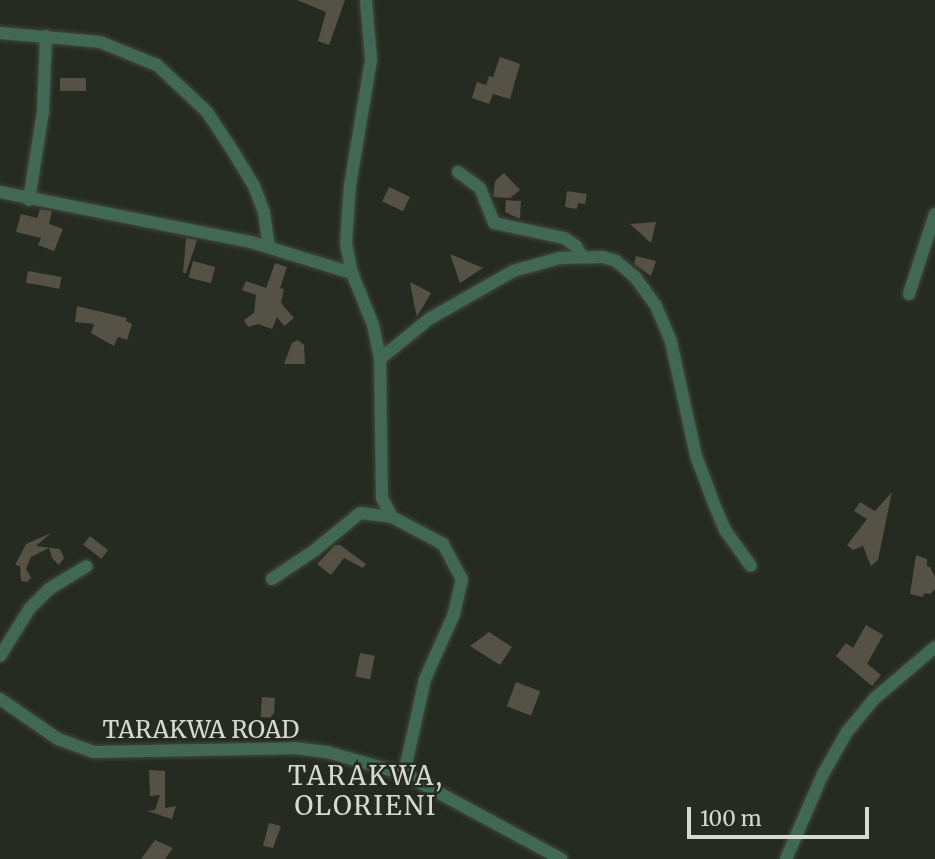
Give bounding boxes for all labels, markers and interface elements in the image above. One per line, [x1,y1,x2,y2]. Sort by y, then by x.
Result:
street label: TARAKWA ROAD [103,716,299,744]
district label: TARAKWA, OLORIENI [289,760,443,822]
scale bar [690,792,872,836]
text: 100 m [700,805,762,832]

